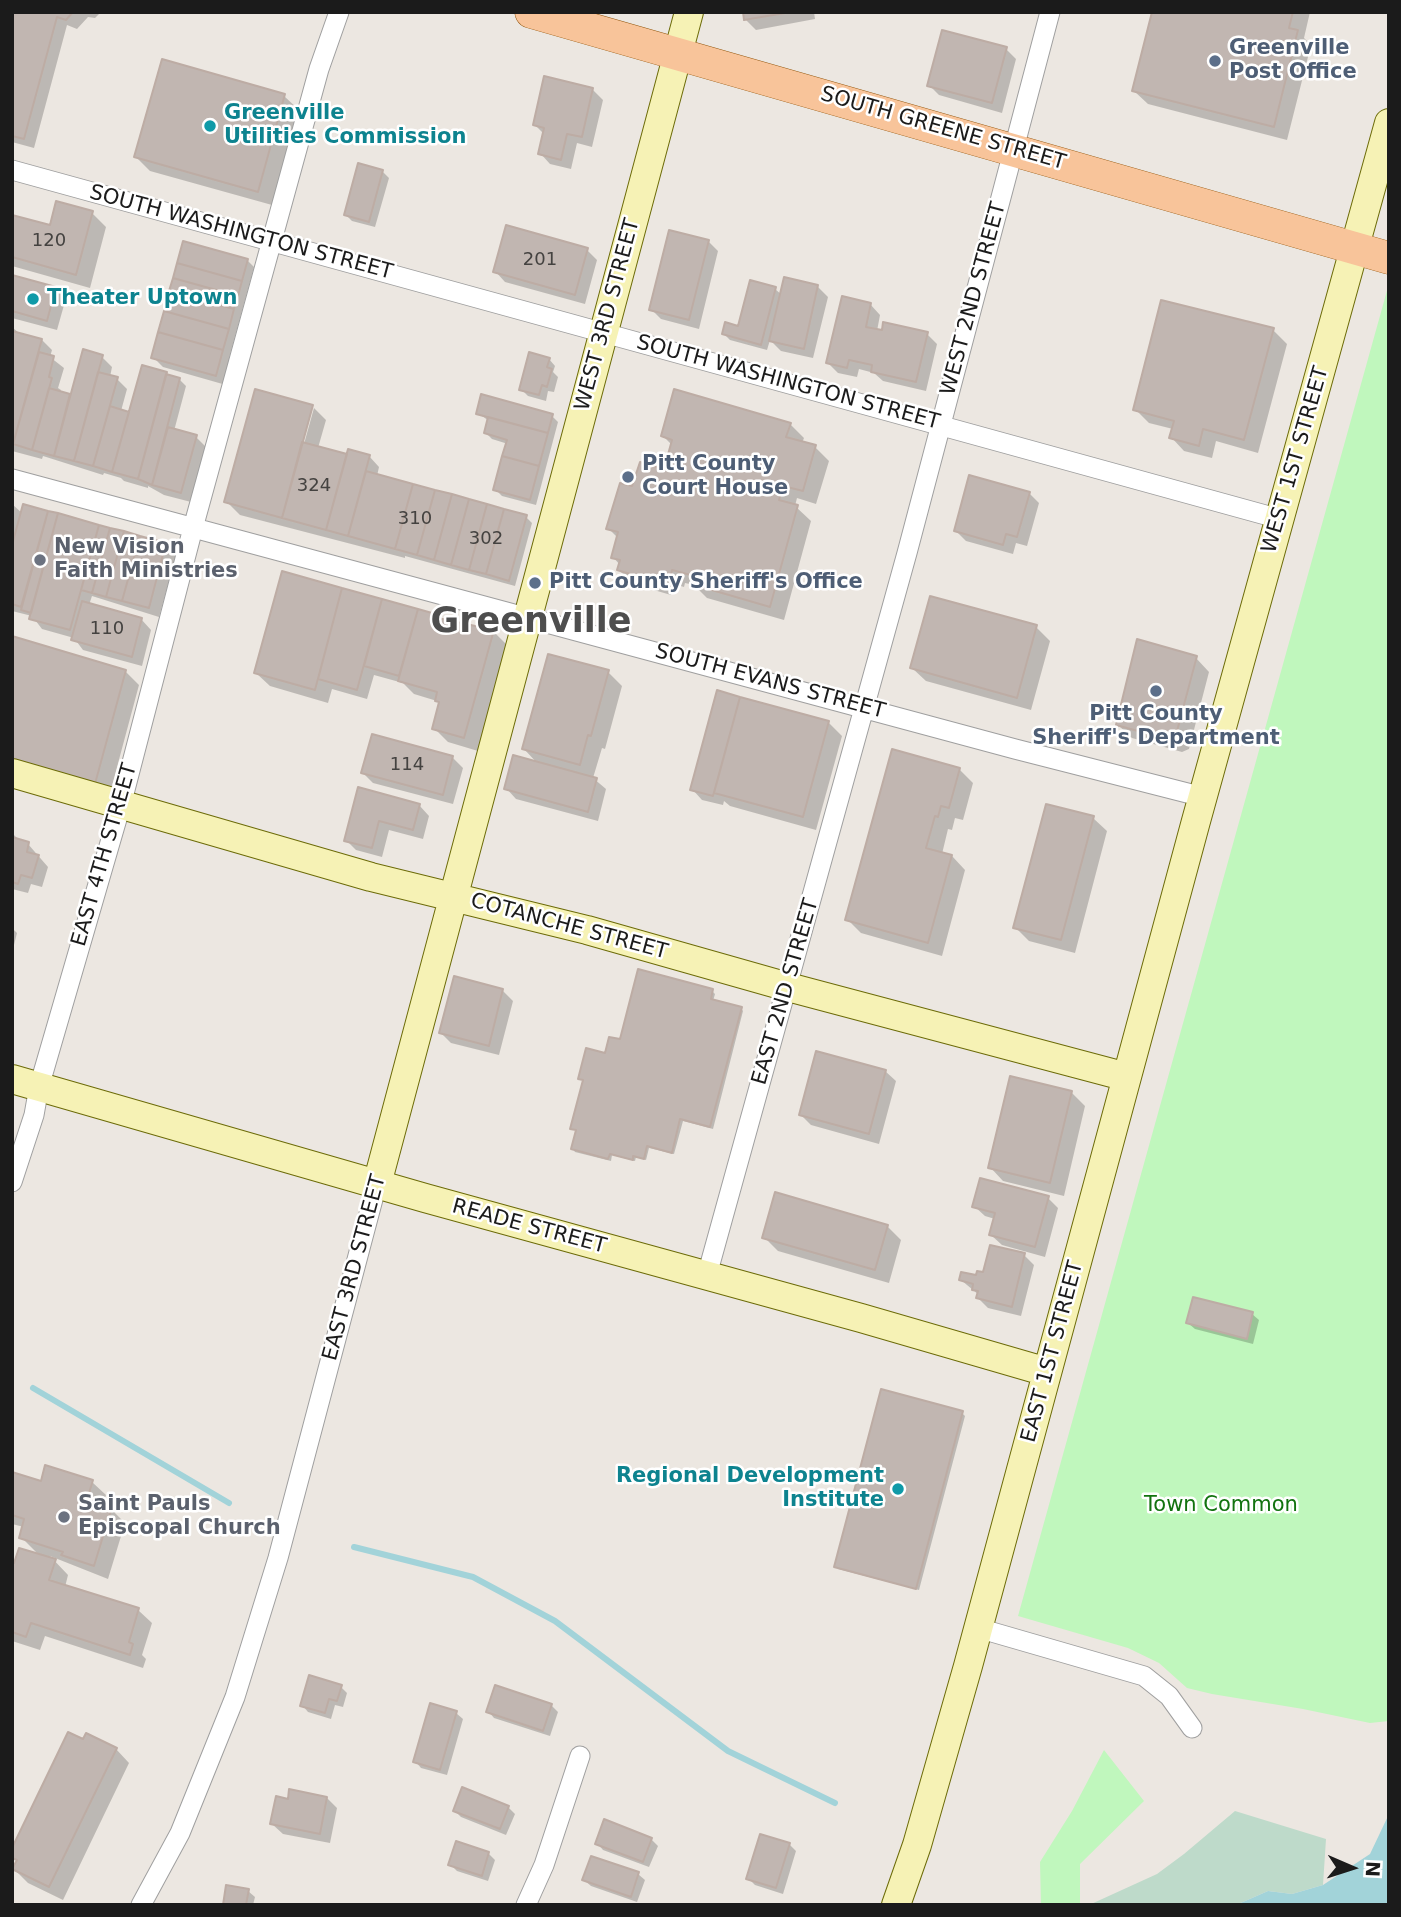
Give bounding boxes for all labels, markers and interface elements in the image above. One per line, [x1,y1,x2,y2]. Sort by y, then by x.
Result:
place label: Greenville Post Office [1229,36,1357,86]
marker: Greenville Post Office [1207,53,1223,69]
street label: SOUTH GREENE STREET [818,82,1068,176]
place label: Greenville Utilities Commission [224,101,466,151]
marker: Greenville Utilities Commission [202,118,218,134]
street label: SOUTH WASHINGTON STREET [87,180,395,286]
street label: WEST 2ND STREET [936,200,1012,398]
street label: WEST 3RD STREET [570,216,646,414]
house number: 120 [32,230,66,252]
house number: 201 [523,249,557,271]
place label: Theater Uptown [47,286,238,312]
marker: Theater Uptown [25,291,41,307]
street label: SOUTH WASHINGTON STREET [634,330,942,436]
street label: WEST 1ST STREET [1257,364,1335,556]
place label: Pitt County Court House [642,452,788,502]
marker: Pitt County Court House [620,469,636,485]
house number: 324 [297,475,331,497]
house number: 310 [398,508,432,530]
house number: 302 [469,528,503,550]
place label: New Vision Faith Ministries [54,535,238,585]
marker: New Vision Faith Ministries [32,552,48,568]
place label: Pitt County Sheriff's Office [549,570,863,596]
marker: Pitt County Sheriff's Office [527,575,543,591]
district label: Greenville [431,602,631,644]
house number: 110 [90,618,124,640]
street label: SOUTH EVANS STREET [652,639,888,725]
marker: Pitt County Sheriff's Department [1148,683,1164,699]
place label: Pitt County Sheriff's Department [1032,702,1280,752]
house number: 114 [390,754,424,776]
street label: EAST 4TH STREET [67,761,143,949]
street label: COTANCHE STREET [468,889,670,965]
street label: EAST 2ND STREET [747,896,825,1088]
street label: EAST 3RD STREET [318,1172,392,1364]
street label: READE STREET [449,1194,609,1260]
street label: EAST 1ST STREET [1017,1259,1089,1445]
place label: Regional Development Institute [616,1464,884,1514]
marker: Regional Development Institute [890,1481,906,1497]
place label: Saint Pauls Episcopal Church [78,1492,281,1542]
park label: Town Common [1144,1493,1298,1519]
marker: Saint Pauls Episcopal Church [56,1509,72,1525]
north arrow [1317,1833,1387,1903]
text: N [1362,1861,1384,1878]

